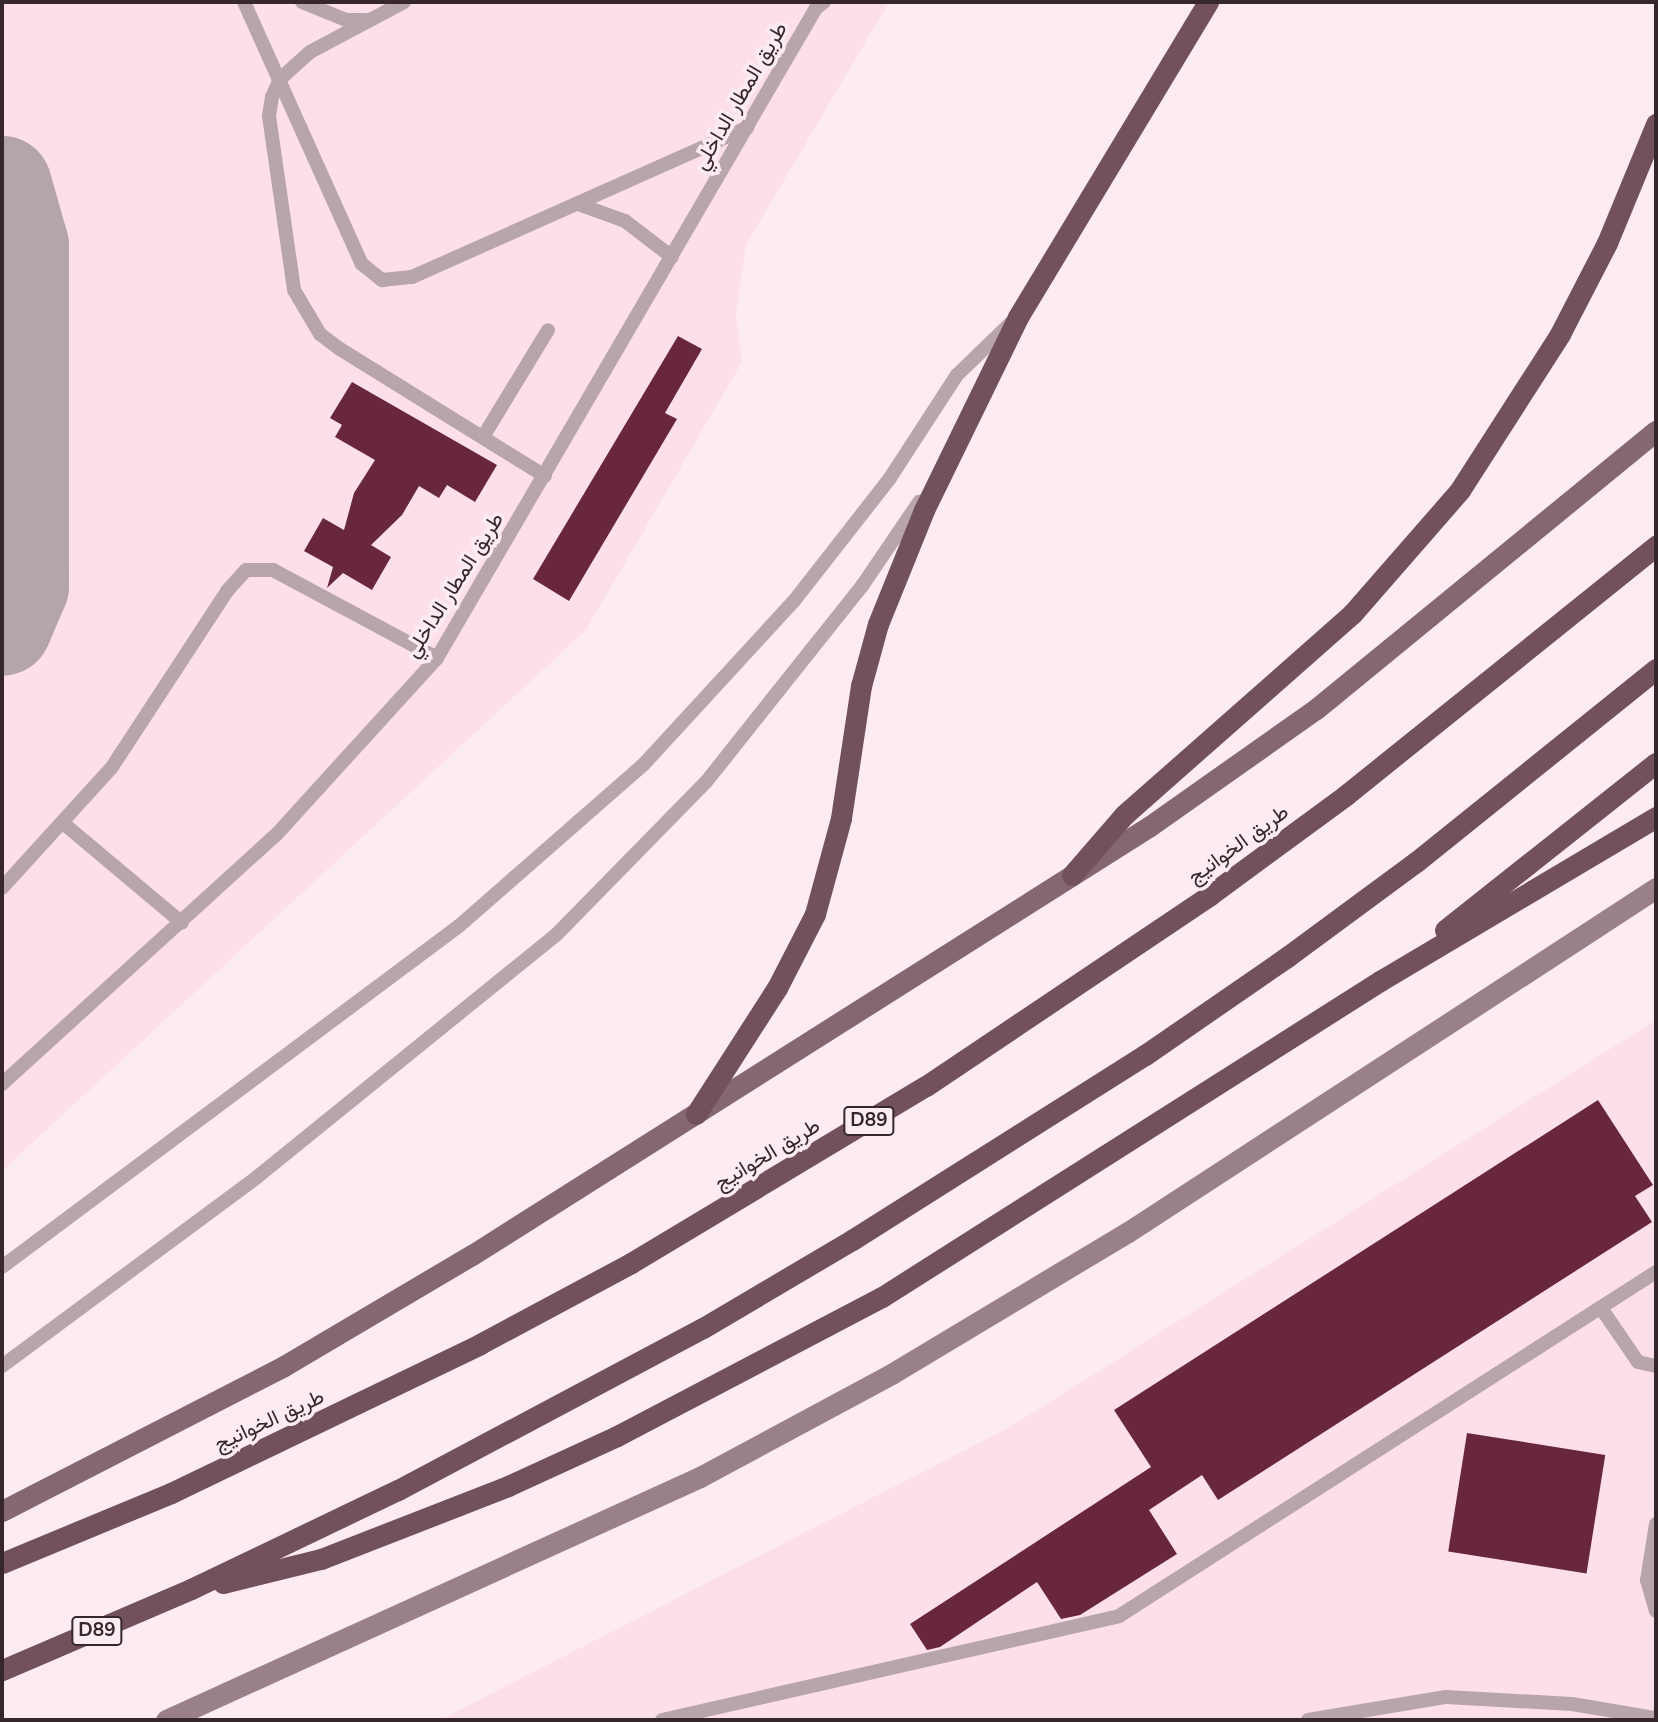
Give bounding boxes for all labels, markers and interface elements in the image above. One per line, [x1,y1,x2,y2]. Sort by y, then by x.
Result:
street label: طريق المطار الداخلي [687,18,793,174]
street label: طريق المطار الداخلي [399,508,509,662]
street label: طريق الخوانيج [1183,799,1293,889]
road number: D89 [843,1106,895,1136]
street label: طريق الخوانيج [710,1113,824,1195]
street label: طريق الخوانيج [210,1384,328,1456]
road number: D89 [71,1616,123,1646]

